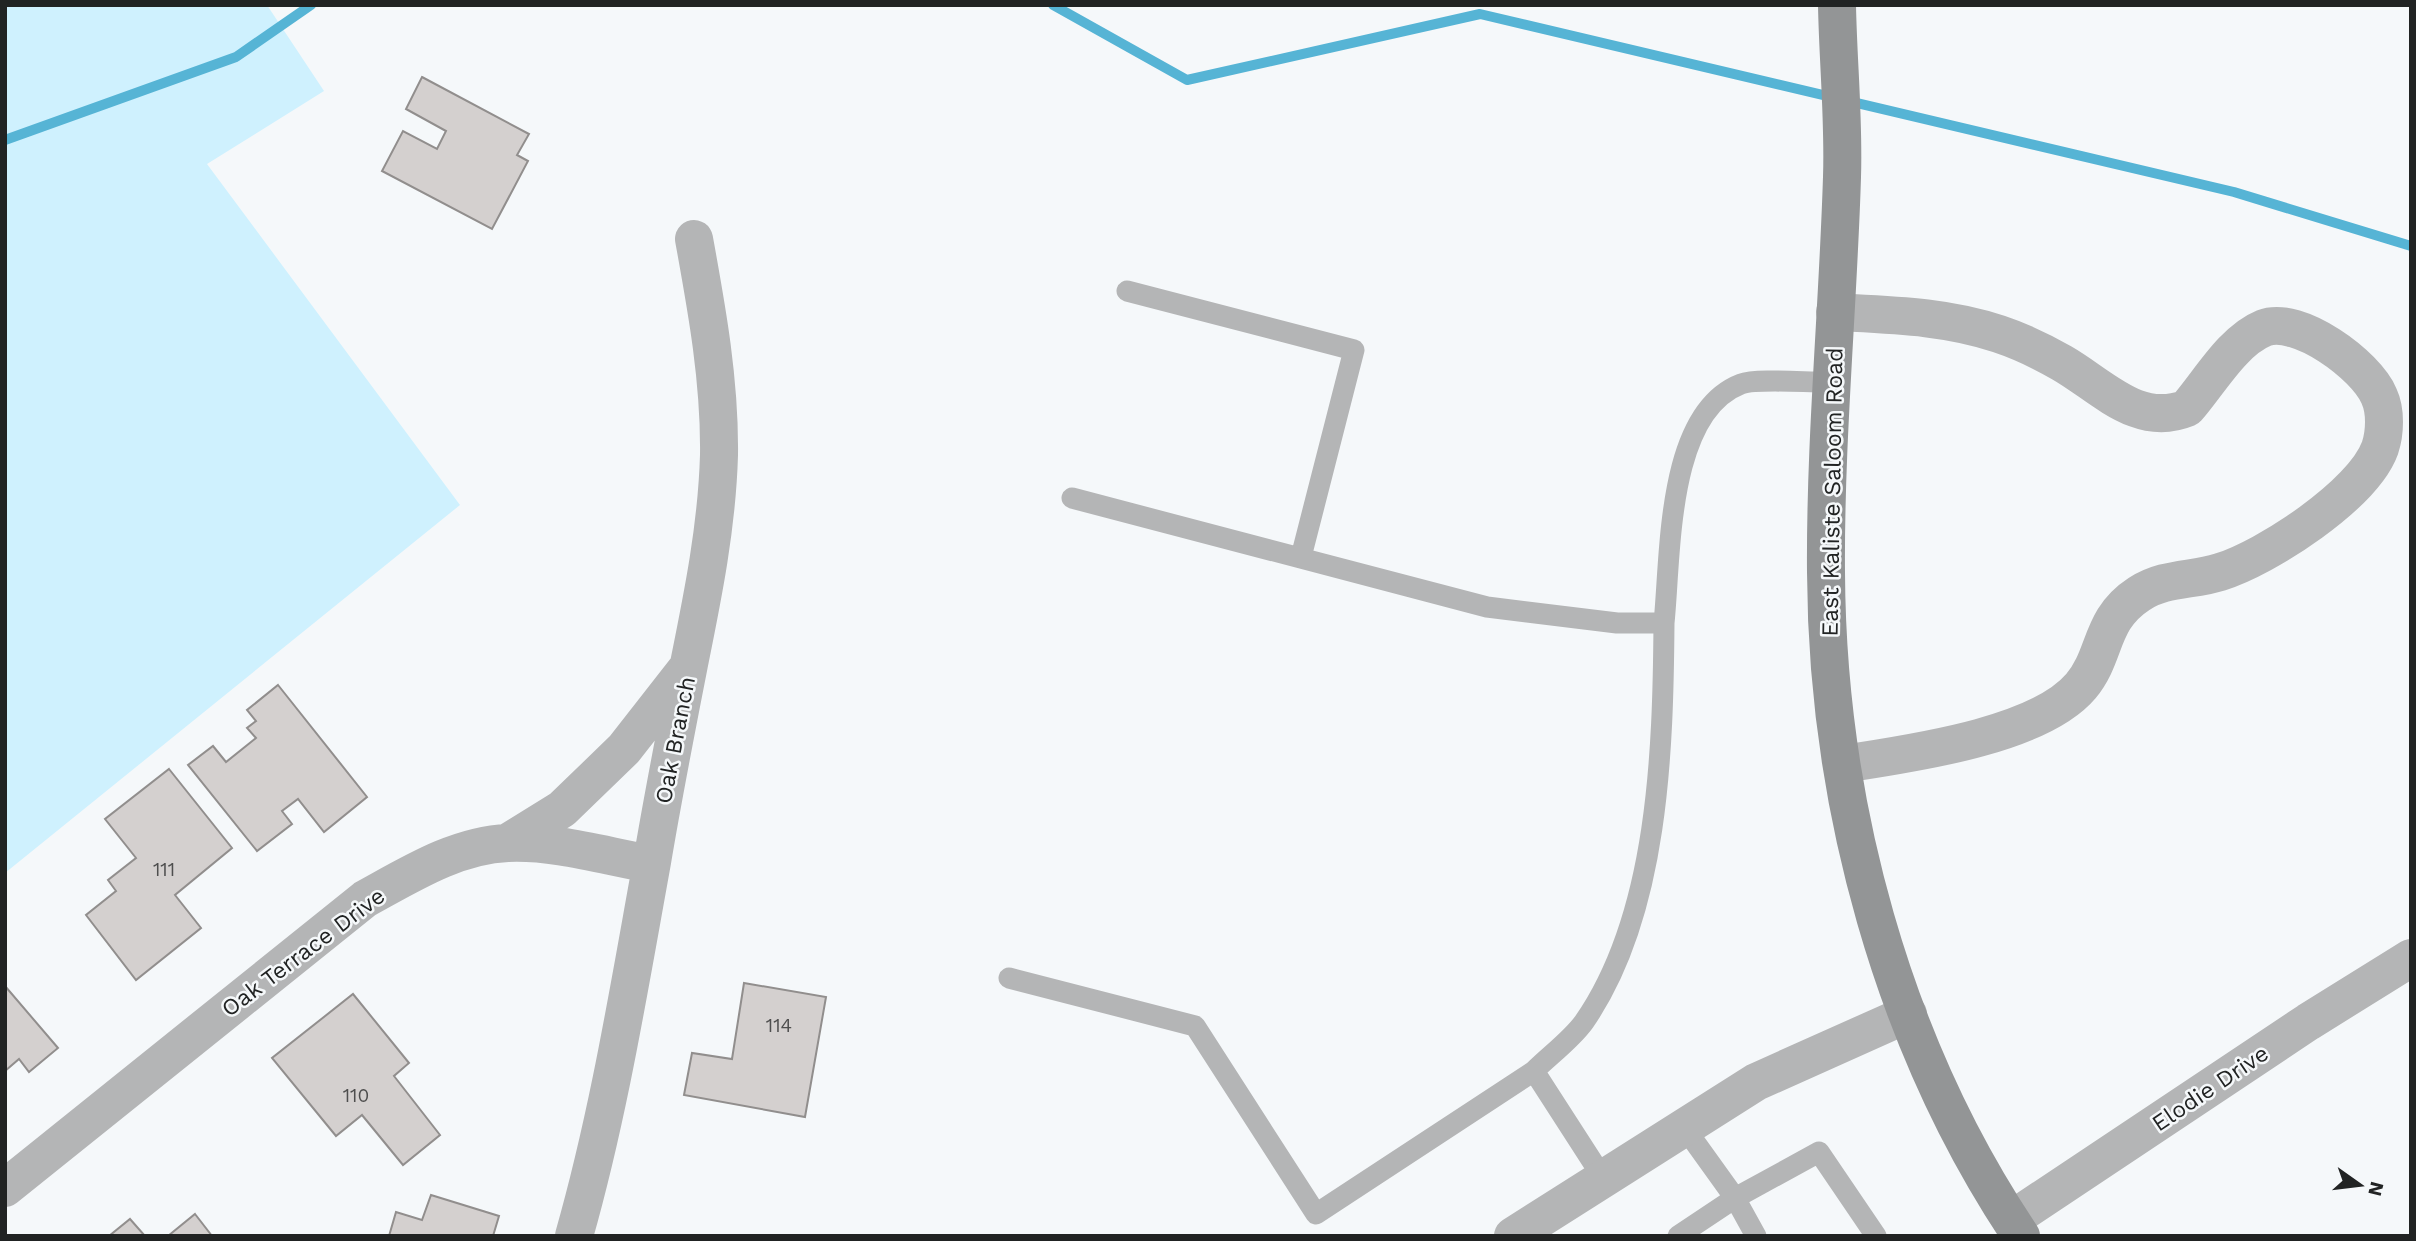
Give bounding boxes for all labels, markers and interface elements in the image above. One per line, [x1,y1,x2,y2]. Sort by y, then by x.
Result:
street label: East Kaliste Saloom Road [1816,347,1849,637]
street label: Oak Branch [650,674,701,806]
house number: 111 [153,858,175,881]
street label: Oak Terrace Drive [216,882,390,1023]
house number: 114 [766,1014,792,1037]
street label: Elodie Drive [2147,1040,2274,1137]
house number: 110 [343,1084,369,1107]
north arrow [2325,1150,2395,1220]
text: N [2363,1179,2389,1199]

